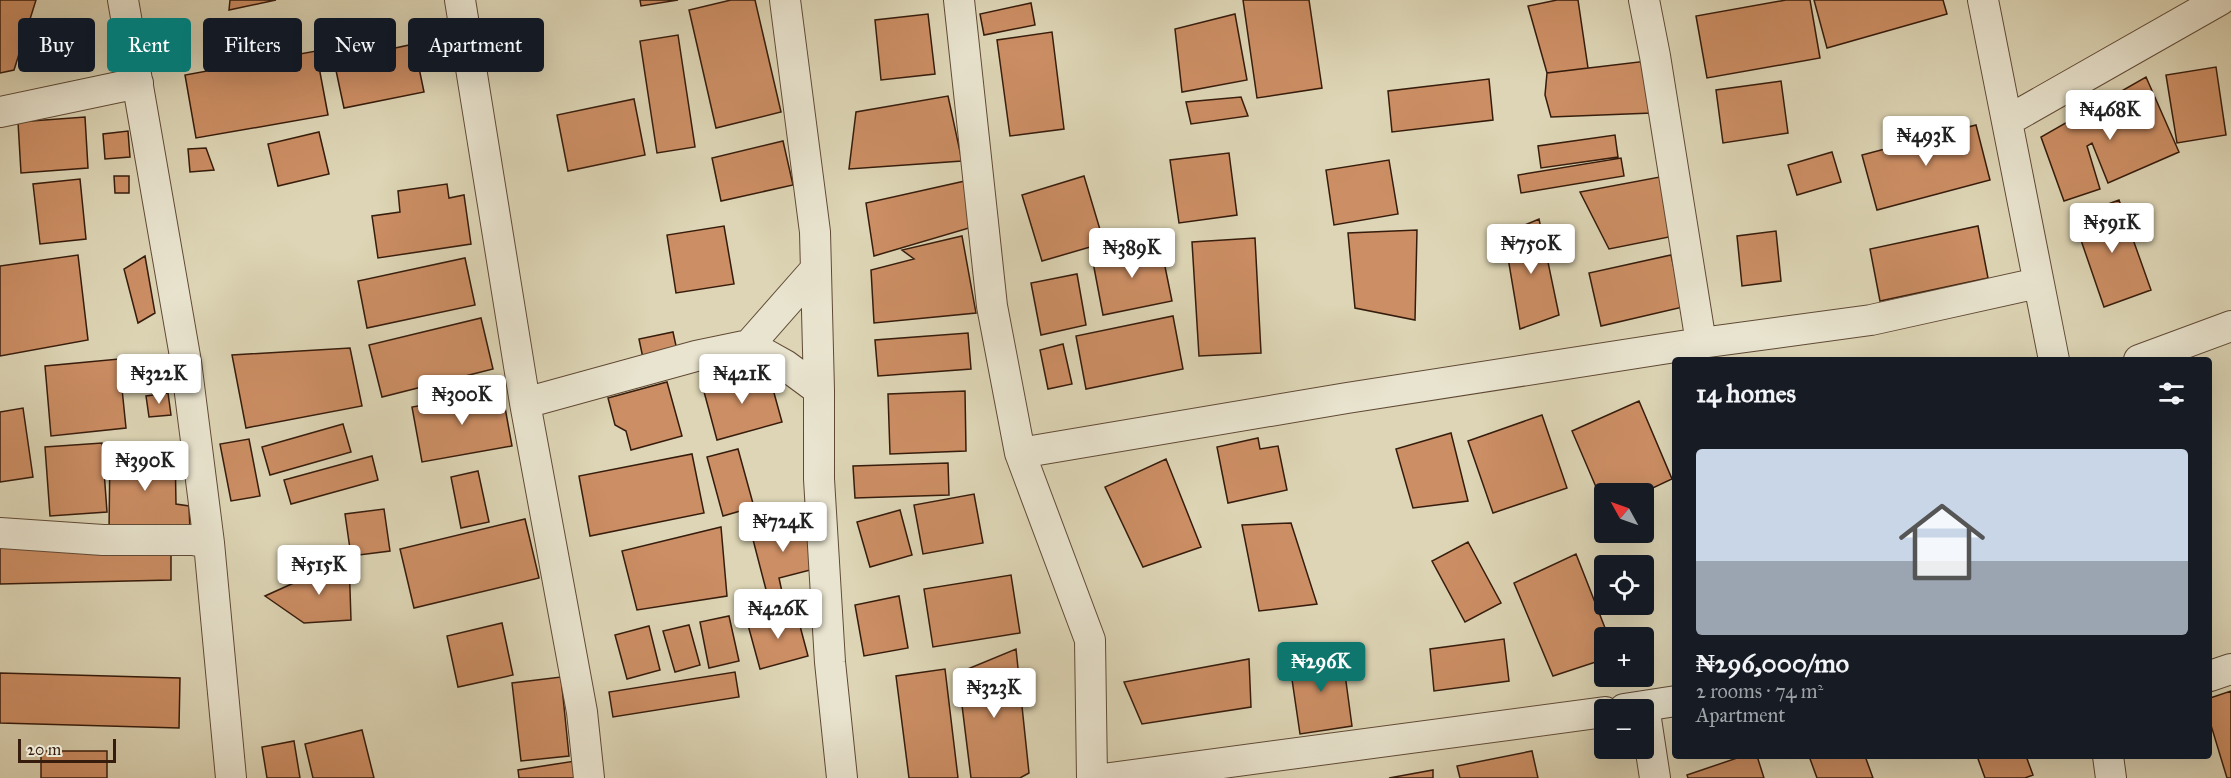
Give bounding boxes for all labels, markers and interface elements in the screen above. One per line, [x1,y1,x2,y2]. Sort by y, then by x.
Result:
chip: Buy [18,18,95,72]
chip: Rent [107,18,191,72]
chip: Filters [203,18,302,72]
chip: New [314,18,396,72]
chip: Apartment [408,18,544,72]
pin: ₦468K [2068,90,2152,141]
text: ₦468K [2080,97,2140,121]
pin: ₦493K [1884,116,1968,167]
text: ₦493K [1897,123,1955,147]
pin: ₦591K [2070,203,2154,254]
text: ₦591K [2084,210,2140,234]
pin: ₦750K [1489,224,1573,275]
pin: ₦389K [1090,228,1174,279]
text: ₦750K [1501,231,1561,255]
text: ₦389K [1103,235,1161,259]
pin: ₦322K [117,354,201,405]
pin: ₦421K [700,354,784,405]
text: ₦322K [131,361,187,385]
text: ₦421K [713,361,771,385]
pin: ₦300K [420,375,504,426]
text: 14 homes [1696,377,1796,409]
icon: filters [2155,377,2188,410]
text: ₦300K [432,382,492,406]
pin: ₦390K [103,441,187,492]
text: ₦390K [115,448,175,472]
north arrow [1594,483,1654,543]
map controls [1594,483,1654,759]
icon: home [1888,488,1996,596]
pin: ₦724K [741,502,825,553]
text: ₦724K [753,509,813,533]
pin: ₦515K [277,545,361,596]
text: ₦515K [292,552,346,576]
button: locate [1594,555,1654,615]
pin: ₦426K [736,589,820,640]
text: ₦426K [748,596,808,620]
button: + [1594,627,1654,687]
pin: ₦296K [1279,642,1363,693]
text: ₦296,000/mo [1696,647,1849,679]
text: ₦296K [1291,649,1351,673]
pin: ₦323K [952,668,1036,719]
text: ₦323K [967,675,1021,699]
text: 2 rooms · 74 m² [1696,679,1823,703]
button: − [1594,699,1654,759]
text: Apartment [1696,703,1785,727]
scale bar [18,736,116,764]
text: 20 m [27,740,61,759]

